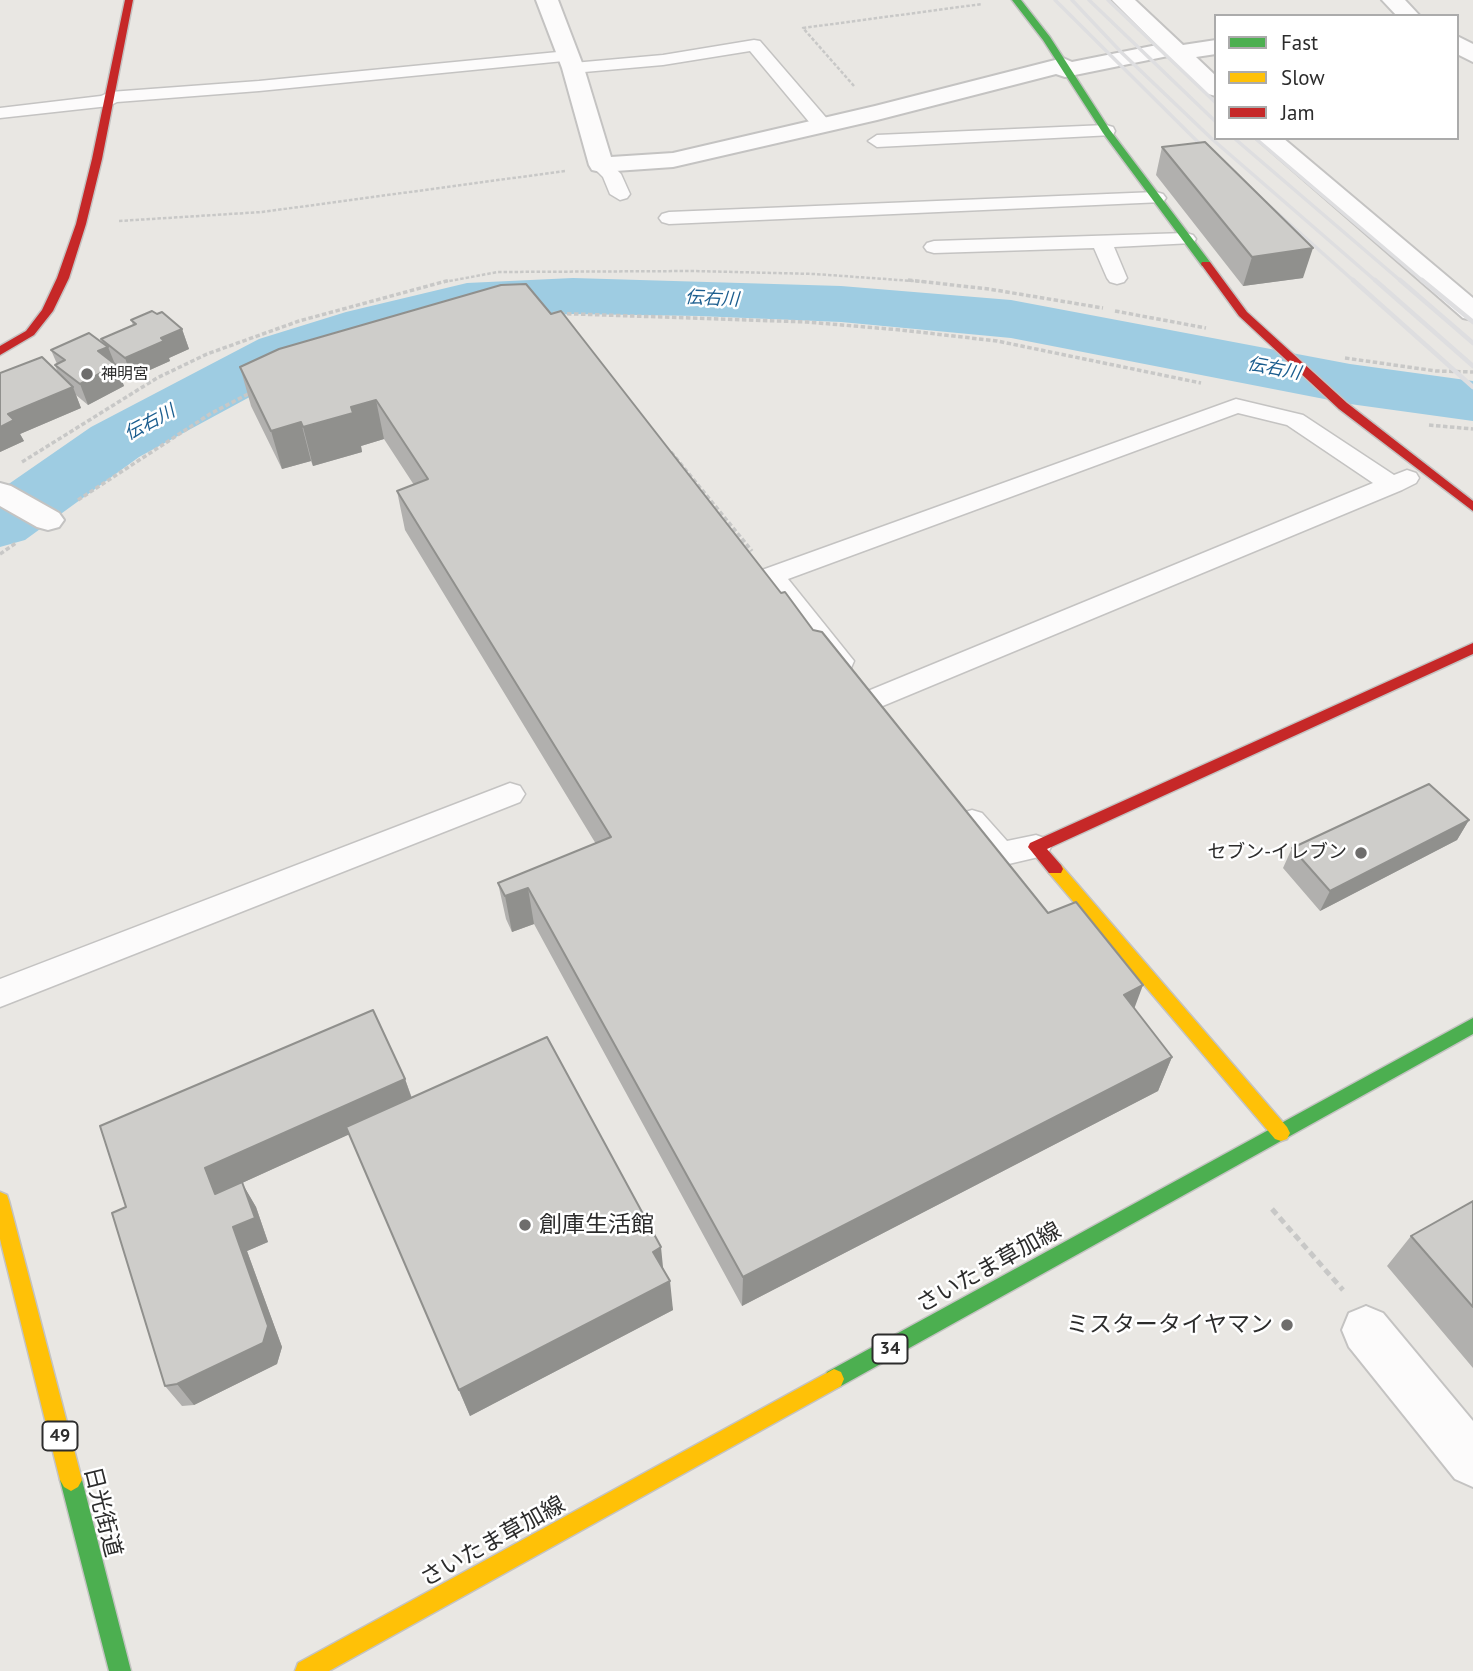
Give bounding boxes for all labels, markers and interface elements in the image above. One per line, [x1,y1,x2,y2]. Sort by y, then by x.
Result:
legend [1214,14,1459,140]
text: Fast [1281,29,1318,56]
text: Slow [1281,64,1325,91]
text: Jam [1281,99,1315,126]
water label: 伝右川 [684,287,740,311]
water label: 伝右川 [1245,353,1303,385]
place label: 神明宮 [101,364,149,384]
marker: 神明宮 [79,366,95,382]
water label: 伝右川 [121,401,179,445]
place label: セブン-イレブン [1207,842,1347,864]
marker: セブン-イレブン [1353,845,1369,861]
place label: 創庫生活館 [539,1211,654,1239]
marker: 創庫生活館 [517,1217,533,1233]
street label: さいたま草加線 [912,1217,1066,1319]
place label: ミスタータイヤマン [1066,1311,1273,1339]
marker: ミスタータイヤマン [1279,1317,1295,1333]
road number: 34 [872,1334,908,1364]
road number: 49 [42,1422,78,1450]
street label: 日光街道 [77,1464,127,1560]
street label: さいたま草加線 [416,1491,570,1593]

